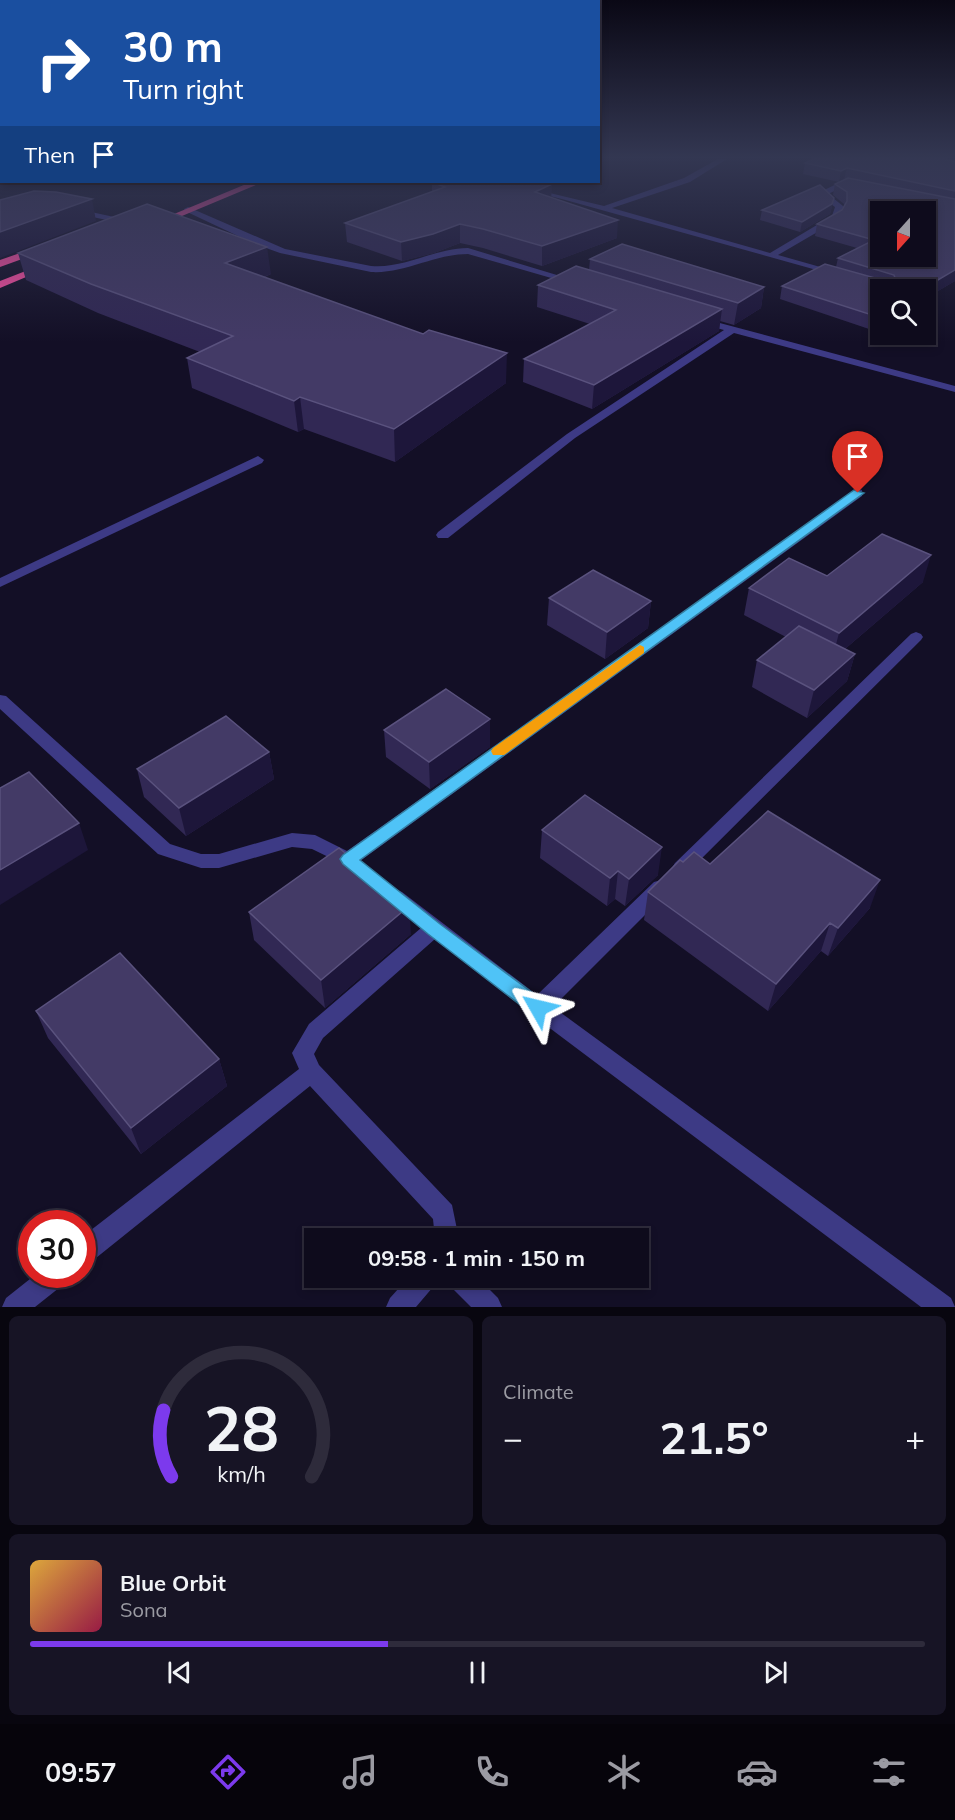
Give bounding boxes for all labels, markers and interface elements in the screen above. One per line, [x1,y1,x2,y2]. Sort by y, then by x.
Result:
text: 30 m [123,20,223,73]
icon: right [24,24,102,102]
text: Turn right [123,72,243,106]
icon: arrive [87,138,120,171]
text: Then [24,141,75,169]
north arrow [870,201,936,267]
map controls [870,201,936,345]
button: search [870,279,936,345]
pin [832,431,883,493]
icon: arrive [841,440,874,473]
position arrow [506,976,570,1040]
speed limit sign: 30 [18,1210,96,1288]
text: 09:58 · 1 min · 150 m [368,1244,585,1272]
text: Climate [503,1379,574,1404]
text: 28 [204,1388,278,1467]
text: 21.5° [659,1409,769,1465]
text: − [503,1417,523,1458]
text: + [905,1417,925,1458]
text: km/h [217,1461,265,1488]
text: Blue Orbit [120,1569,226,1597]
text: Sona [120,1597,168,1622]
icon: previous [163,1656,196,1689]
icon: pause [461,1656,494,1689]
icon: next [759,1656,792,1689]
icon: directions [207,1751,249,1793]
icon: music [339,1751,381,1793]
icon: phone [471,1751,513,1793]
icon: climate [603,1751,645,1793]
icon: car [736,1751,778,1793]
icon: filters [868,1751,910,1793]
text: 09:57 [45,1755,117,1789]

